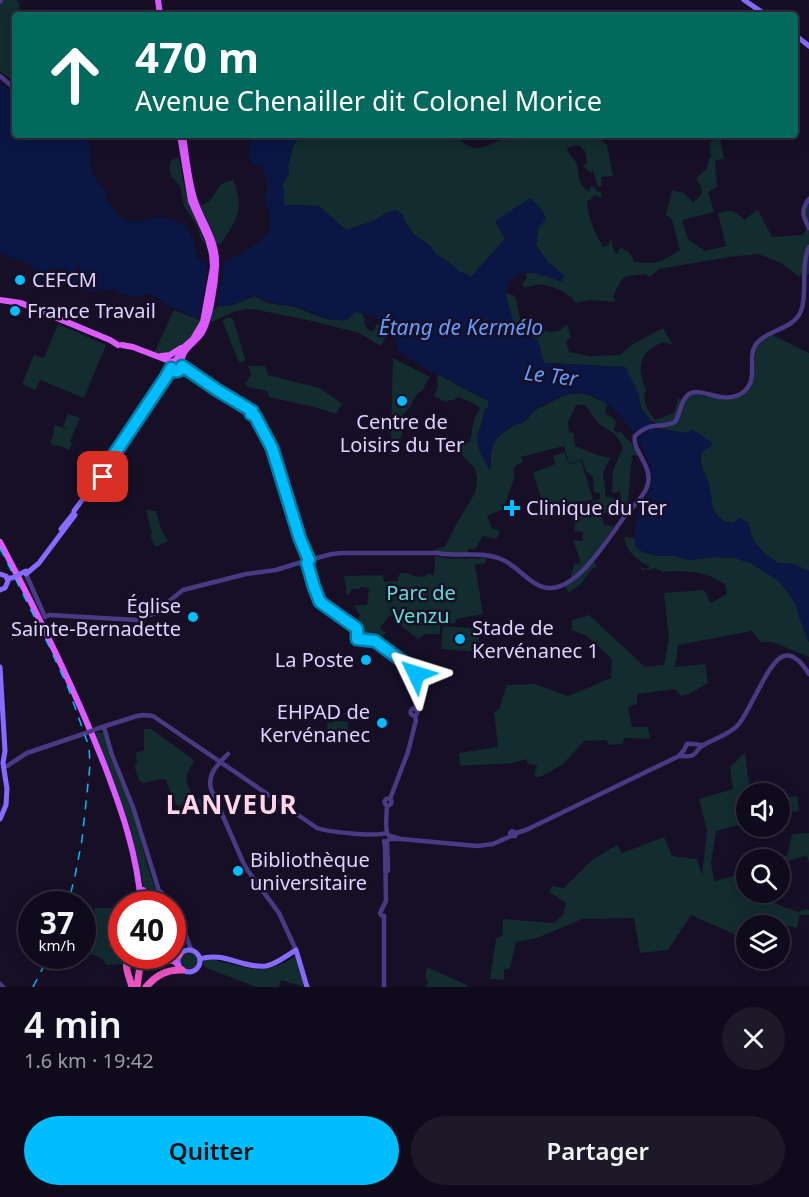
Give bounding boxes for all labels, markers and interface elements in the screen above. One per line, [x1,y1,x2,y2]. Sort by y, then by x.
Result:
text: 470 m [135,28,259,85]
icon: ahead [36,36,114,114]
text: Avenue Chenailler dit Colonel Morice [135,82,602,119]
place label: CEFCM [32,266,97,293]
marker: CEFCM [13,273,27,287]
place label: France Travail [27,297,156,324]
marker: France Travail [8,304,22,318]
water label: Étang de Kermélo [379,313,543,341]
water label: Le Ter [523,358,581,392]
marker: Centre de Loisirs du Ter [395,394,409,408]
place label: Centre de Loisirs du Ter [340,408,464,458]
pin [77,451,128,502]
icon: arrive [86,460,119,493]
place label: Clinique du Ter [526,494,667,521]
marker: Clinique du Ter [503,499,521,517]
park label: Parc de Venzu [386,579,456,629]
place label: Église Sainte-Bernadette [11,592,181,642]
marker: Église Sainte-Bernadette [186,610,200,624]
place label: Stade de Kervénanec 1 [472,614,599,664]
marker: Stade de Kervénanec 1 [453,632,467,646]
position arrow [384,642,448,706]
place label: La Poste [275,646,354,673]
marker: La Poste [359,653,373,667]
place label: EHPAD de Kervénanec [260,698,370,748]
marker: EHPAD de Kervénanec [375,716,389,730]
map controls [736,783,790,969]
button: sound [736,783,790,837]
district label: LANVEUR [166,786,298,822]
place label: Bibliothèque universitaire [250,846,370,896]
button: search [736,849,790,903]
marker: Bibliothèque universitaire [231,864,245,878]
speed limit sign: 40 [108,891,186,969]
text: 37 [40,902,74,943]
button: layers [736,915,790,969]
text: km/h [39,935,75,955]
text: 4 min [24,1000,122,1049]
button: close [722,1007,785,1070]
text: 1.6 km · 19:42 [24,1047,154,1074]
button: Quitter [24,1116,399,1185]
button: Partager [411,1116,785,1185]

